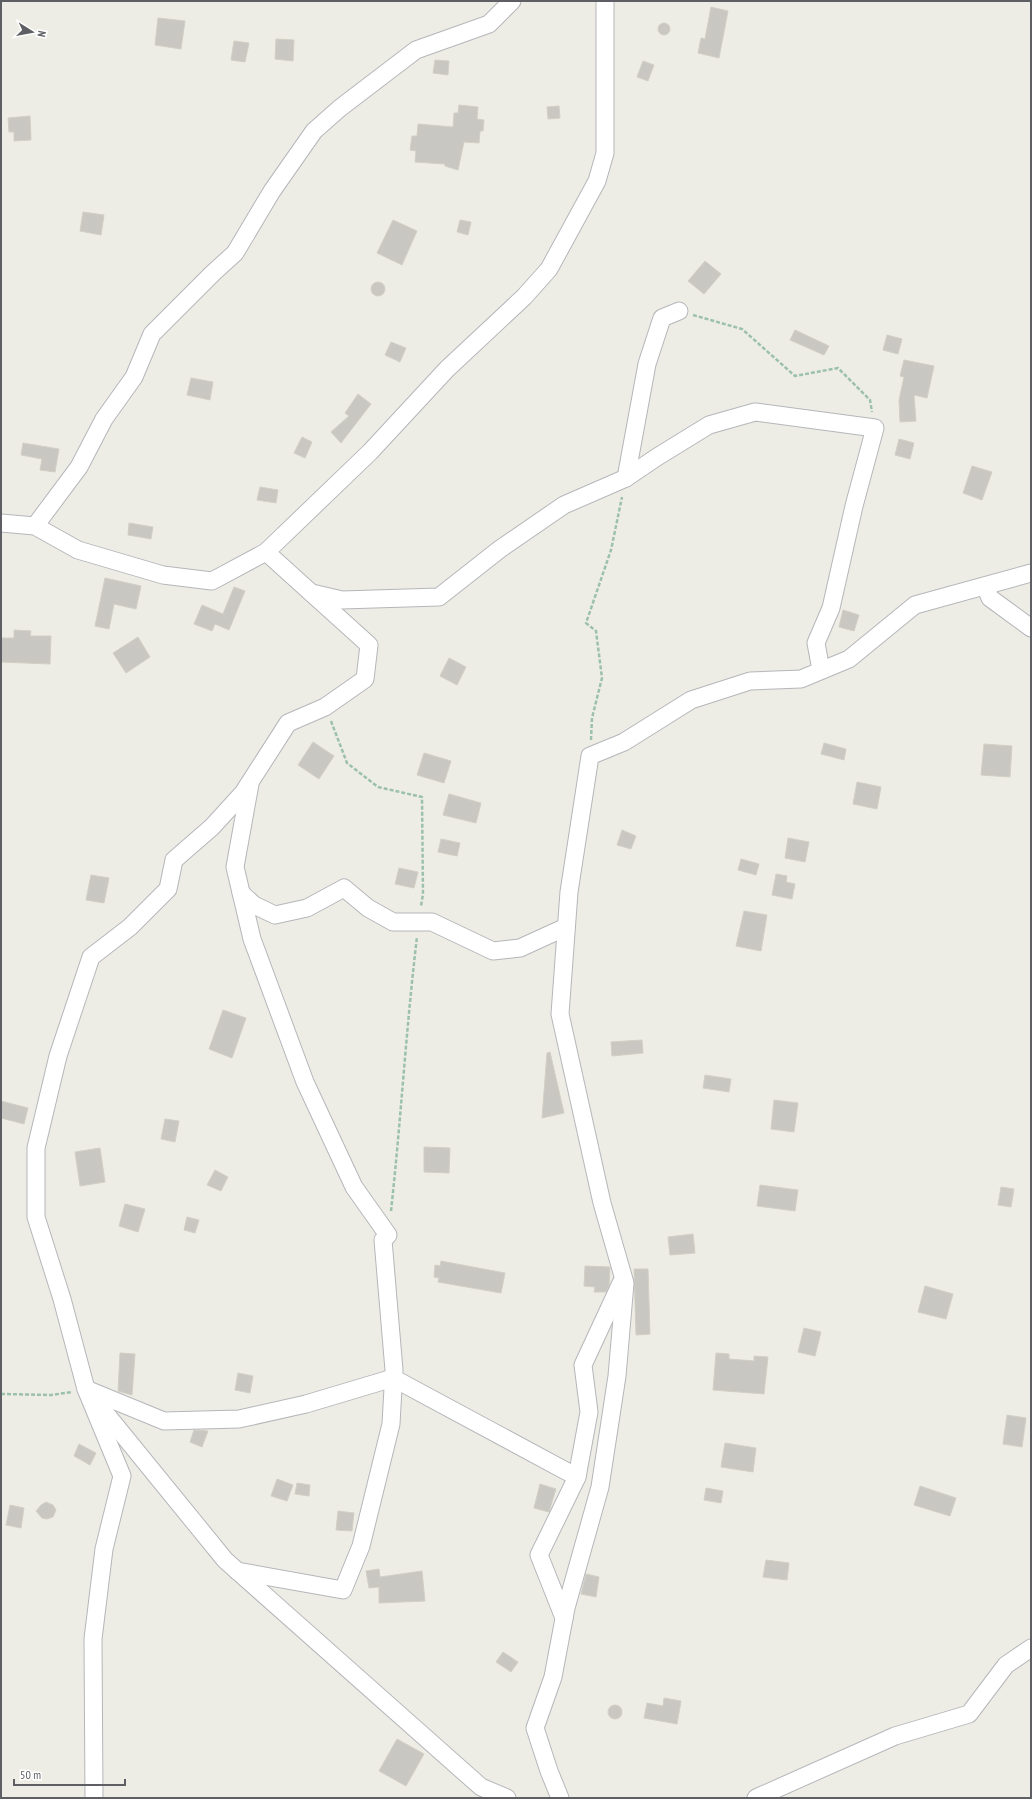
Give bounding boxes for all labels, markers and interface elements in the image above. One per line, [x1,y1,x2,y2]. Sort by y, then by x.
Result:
north arrow [12,12,52,52]
text: N [34,30,49,38]
scale bar [14,1761,125,1787]
text: 50 m [20,1767,41,1782]

